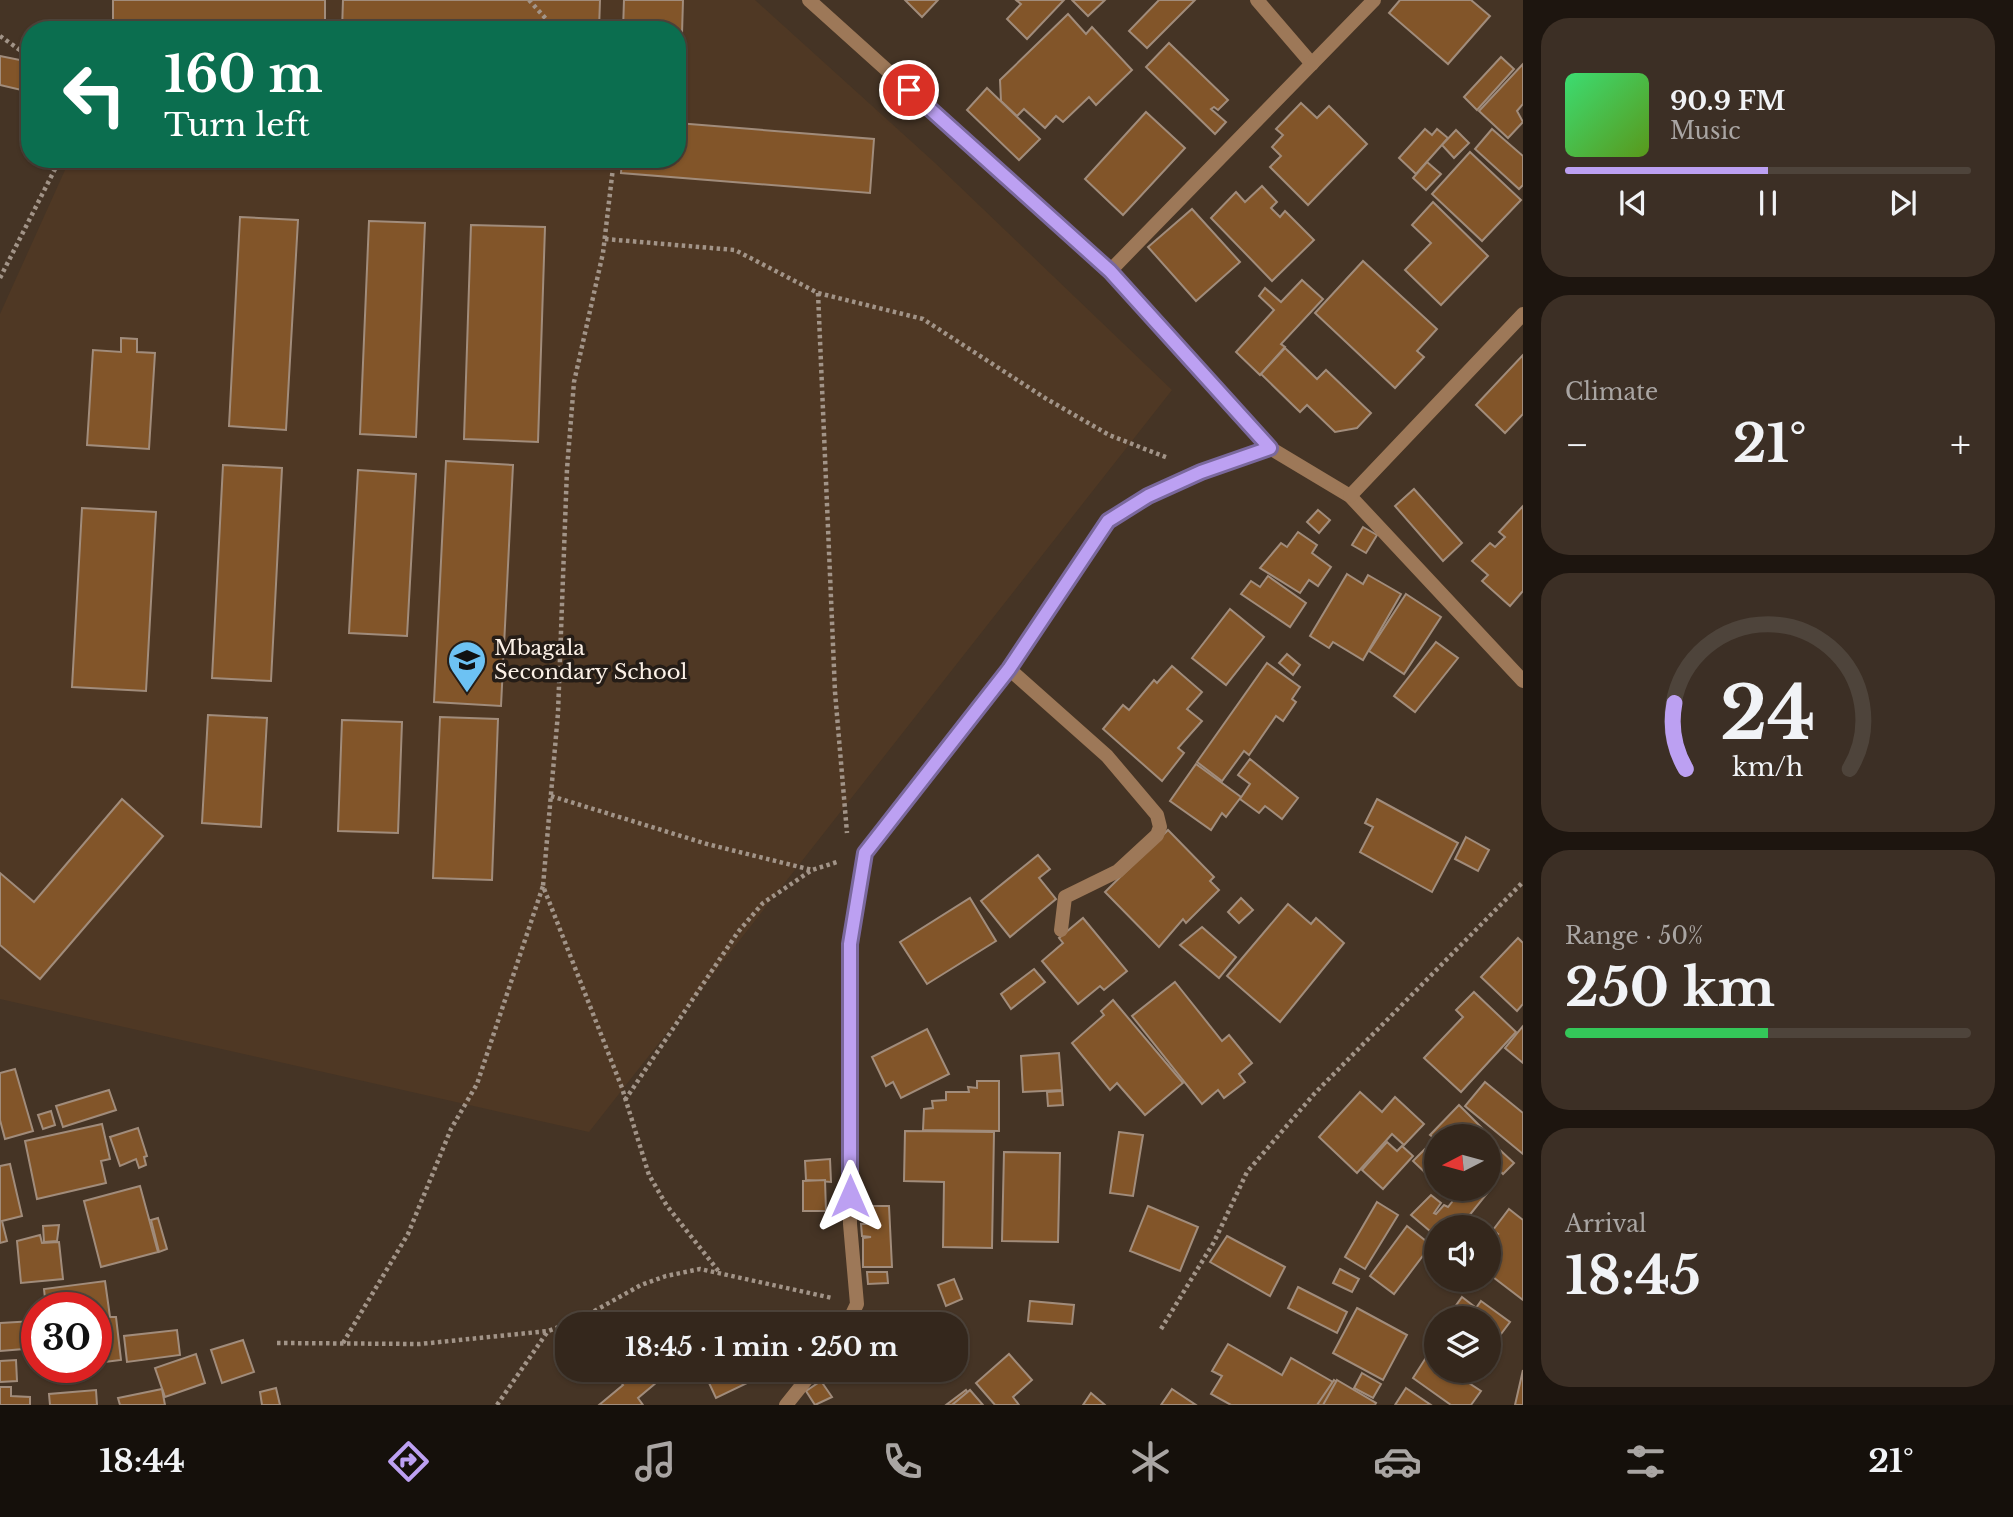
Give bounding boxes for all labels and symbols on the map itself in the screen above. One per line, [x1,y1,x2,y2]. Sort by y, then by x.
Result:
pin [879,60,939,120]
place label: Mbagala Secondary School [494,635,687,685]
school or university icon: Mbagala Secondary School [446,639,488,694]
north arrow [1424,1124,1502,1200]
position arrow [813,1159,887,1233]
speed limit sign: 30 [21,1292,112,1383]

